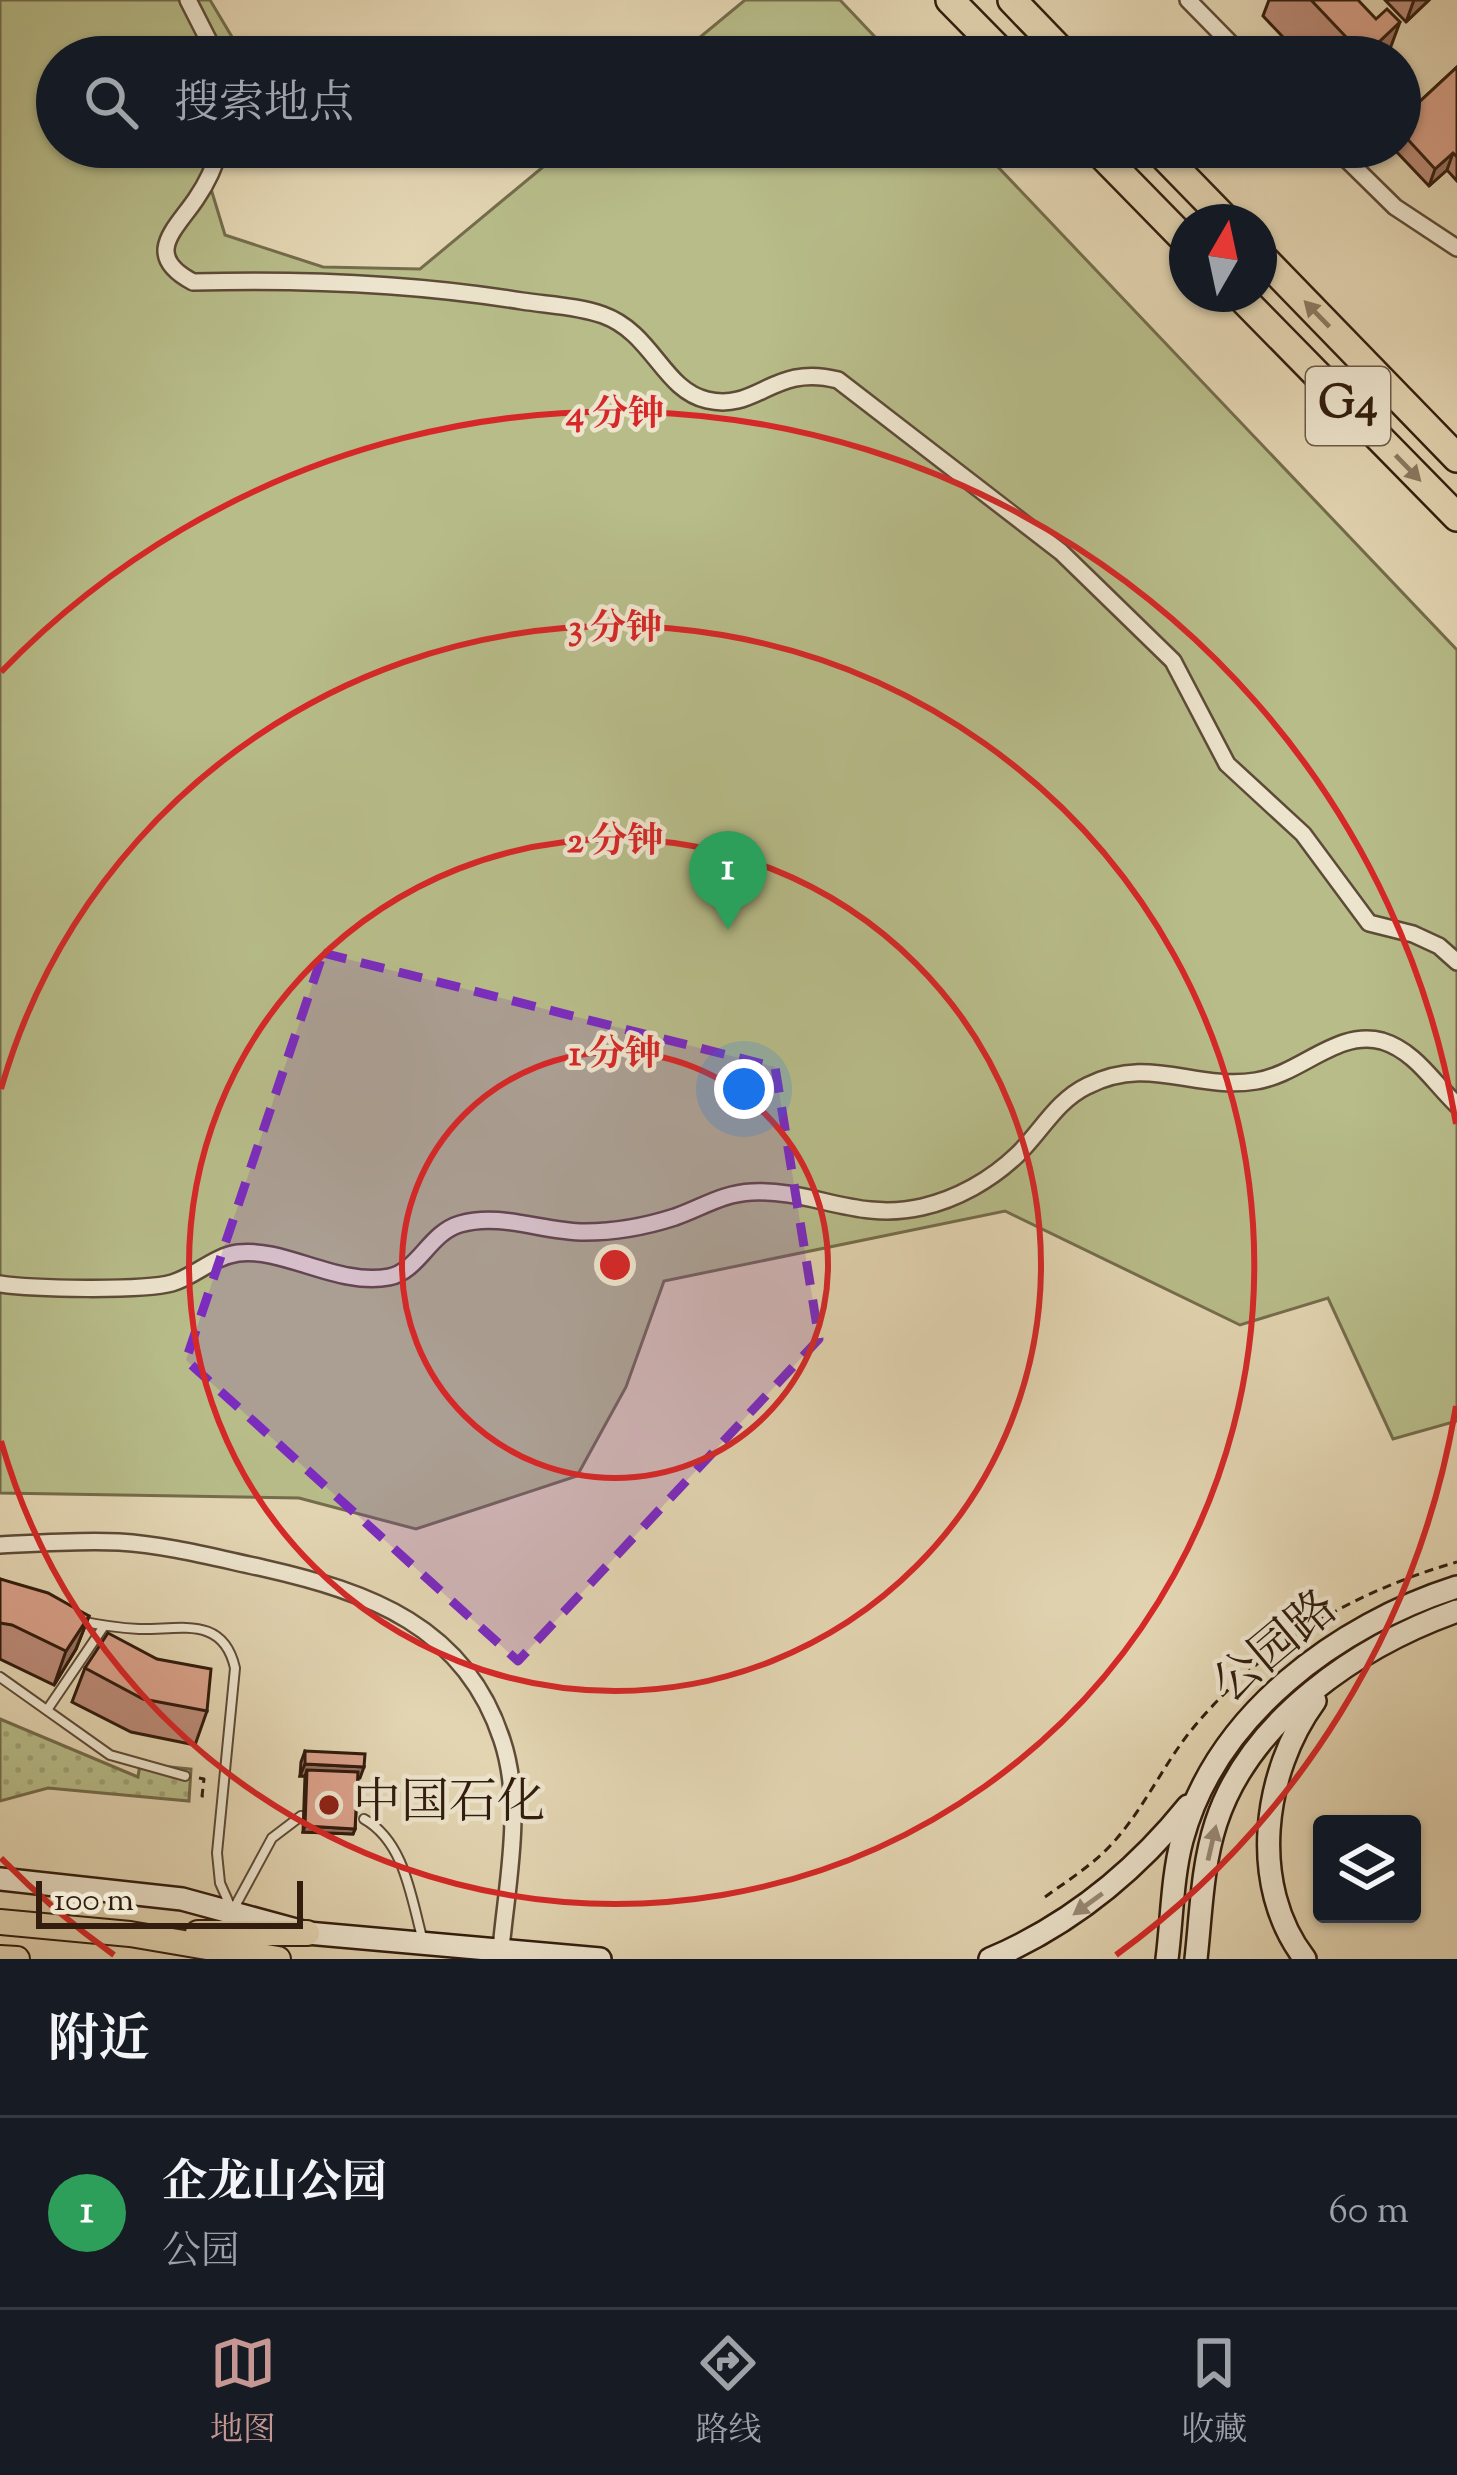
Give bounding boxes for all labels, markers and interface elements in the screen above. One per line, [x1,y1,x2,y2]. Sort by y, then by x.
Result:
search box [36,36,1421,168]
icon: search [78,69,144,135]
text: 搜索地点 [174,74,354,139]
north arrow [1169,204,1277,312]
one-way arrow [1303,300,1331,328]
road number: G4 [1306,367,1390,445]
text: 4 分钟 [565,390,664,442]
one-way arrow [1394,453,1422,482]
text: 3 分钟 [568,604,662,656]
text: 2 分钟 [567,817,663,869]
pin: 1 [689,831,767,930]
text: 1 分钟 [569,1030,661,1082]
your location [714,1059,774,1119]
centre of rings [594,1244,636,1286]
street label: 公园路 [1200,1576,1354,1722]
place label: 中国石化 [353,1771,545,1840]
marker: 中国石化 [316,1792,342,1818]
map controls [1313,1815,1421,1923]
button: layers [1313,1815,1421,1923]
one-way arrow [1203,1824,1222,1862]
scale bar [36,1875,303,1928]
text: 100 m [54,1878,134,1926]
one-way arrow [1072,1892,1104,1915]
text: 附近 [48,2006,150,2079]
text: 企龙山公园 [162,2153,387,2218]
text: 1 [80,2185,94,2241]
text: 60 m [1328,2185,1409,2241]
text: 公园 [162,2226,240,2282]
tab: 地图 [210,2330,276,2456]
tab: 路线 [695,2330,761,2456]
tab: 收藏 [1181,2330,1247,2456]

